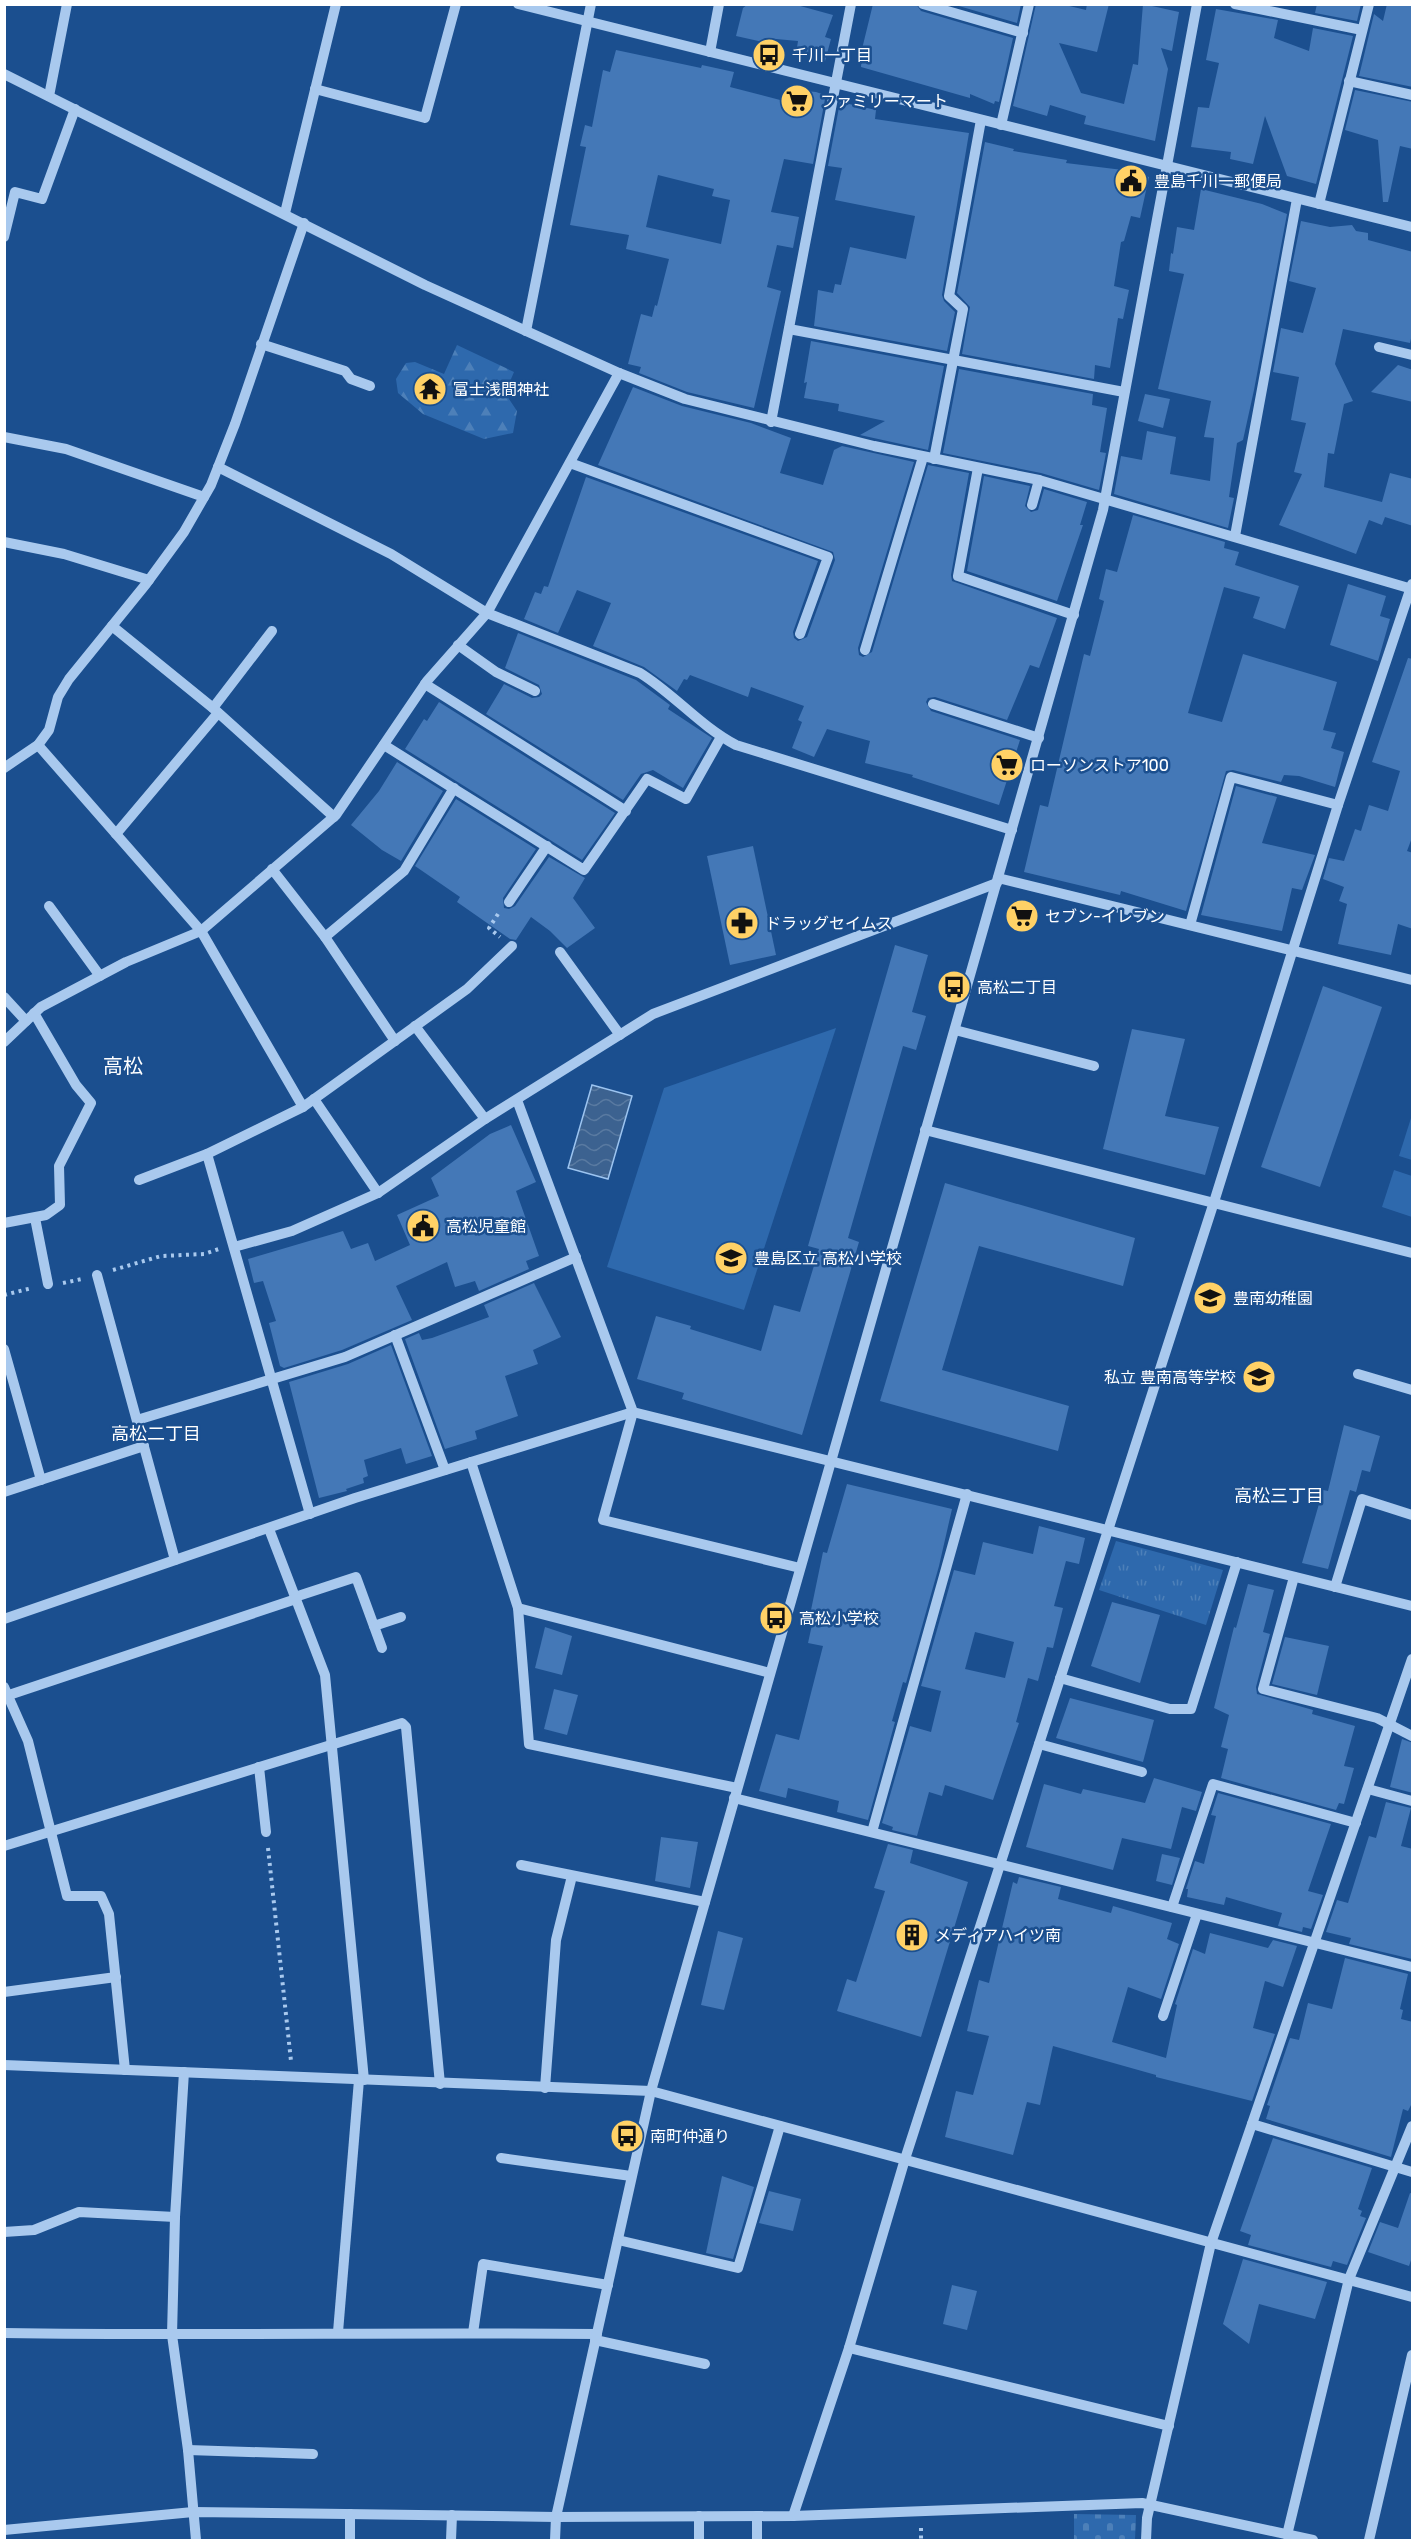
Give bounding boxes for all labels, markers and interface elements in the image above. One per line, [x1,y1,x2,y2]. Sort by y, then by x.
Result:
bus stop icon: 千川一丁目 [751,37,787,73]
place label: 千川一丁目 [792,46,872,65]
supermarket icon: ファミリーマート [779,83,815,119]
place label: ファミリーマート [820,92,948,111]
public building icon: 豊島千川一郵便局 [1113,163,1149,199]
place label: 豊島千川一郵便局 [1154,172,1282,191]
temple icon: 富士浅間神社 [412,371,448,407]
place label: 富士浅間神社 [453,380,549,399]
supermarket icon: ローソンストア100 [989,747,1025,783]
place label: ローソンストア100 [1030,756,1169,775]
supermarket icon: セブン-イレブン [1004,898,1040,934]
pharmacy icon: ドラッグセイムス [724,905,760,941]
place label: セブン-イレブン [1045,907,1165,926]
place label: ドラッグセイムス [765,914,893,933]
bus stop icon: 高松二丁目 [936,969,972,1005]
place label: 高松二丁目 [977,978,1057,997]
district label: 高松 [103,1054,143,1078]
public building icon: 高松児童館 [405,1208,441,1244]
place label: 高松児童館 [446,1217,526,1236]
school or university icon: 豊島区立 高松小学校 [713,1240,749,1276]
place label: 豊島区立 高松小学校 [754,1249,902,1268]
school or university icon: 豊南幼稚園 [1192,1280,1228,1316]
place label: 豊南幼稚園 [1233,1289,1313,1308]
school or university icon: 私立 豊南高等学校 [1241,1359,1277,1395]
place label: 私立 豊南高等学校 [1104,1368,1236,1387]
district label: 高松二丁目 [111,1423,201,1445]
district label: 高松三丁目 [1234,1485,1324,1507]
bus stop icon: 高松小学校 [758,1600,794,1636]
place label: 高松小学校 [799,1609,879,1628]
building icon: メディアハイツ南 [894,1917,930,1953]
place label: メディアハイツ南 [935,1926,1061,1945]
bus stop icon: 南町仲通り [609,2118,645,2154]
place label: 南町仲通り [650,2127,730,2146]

